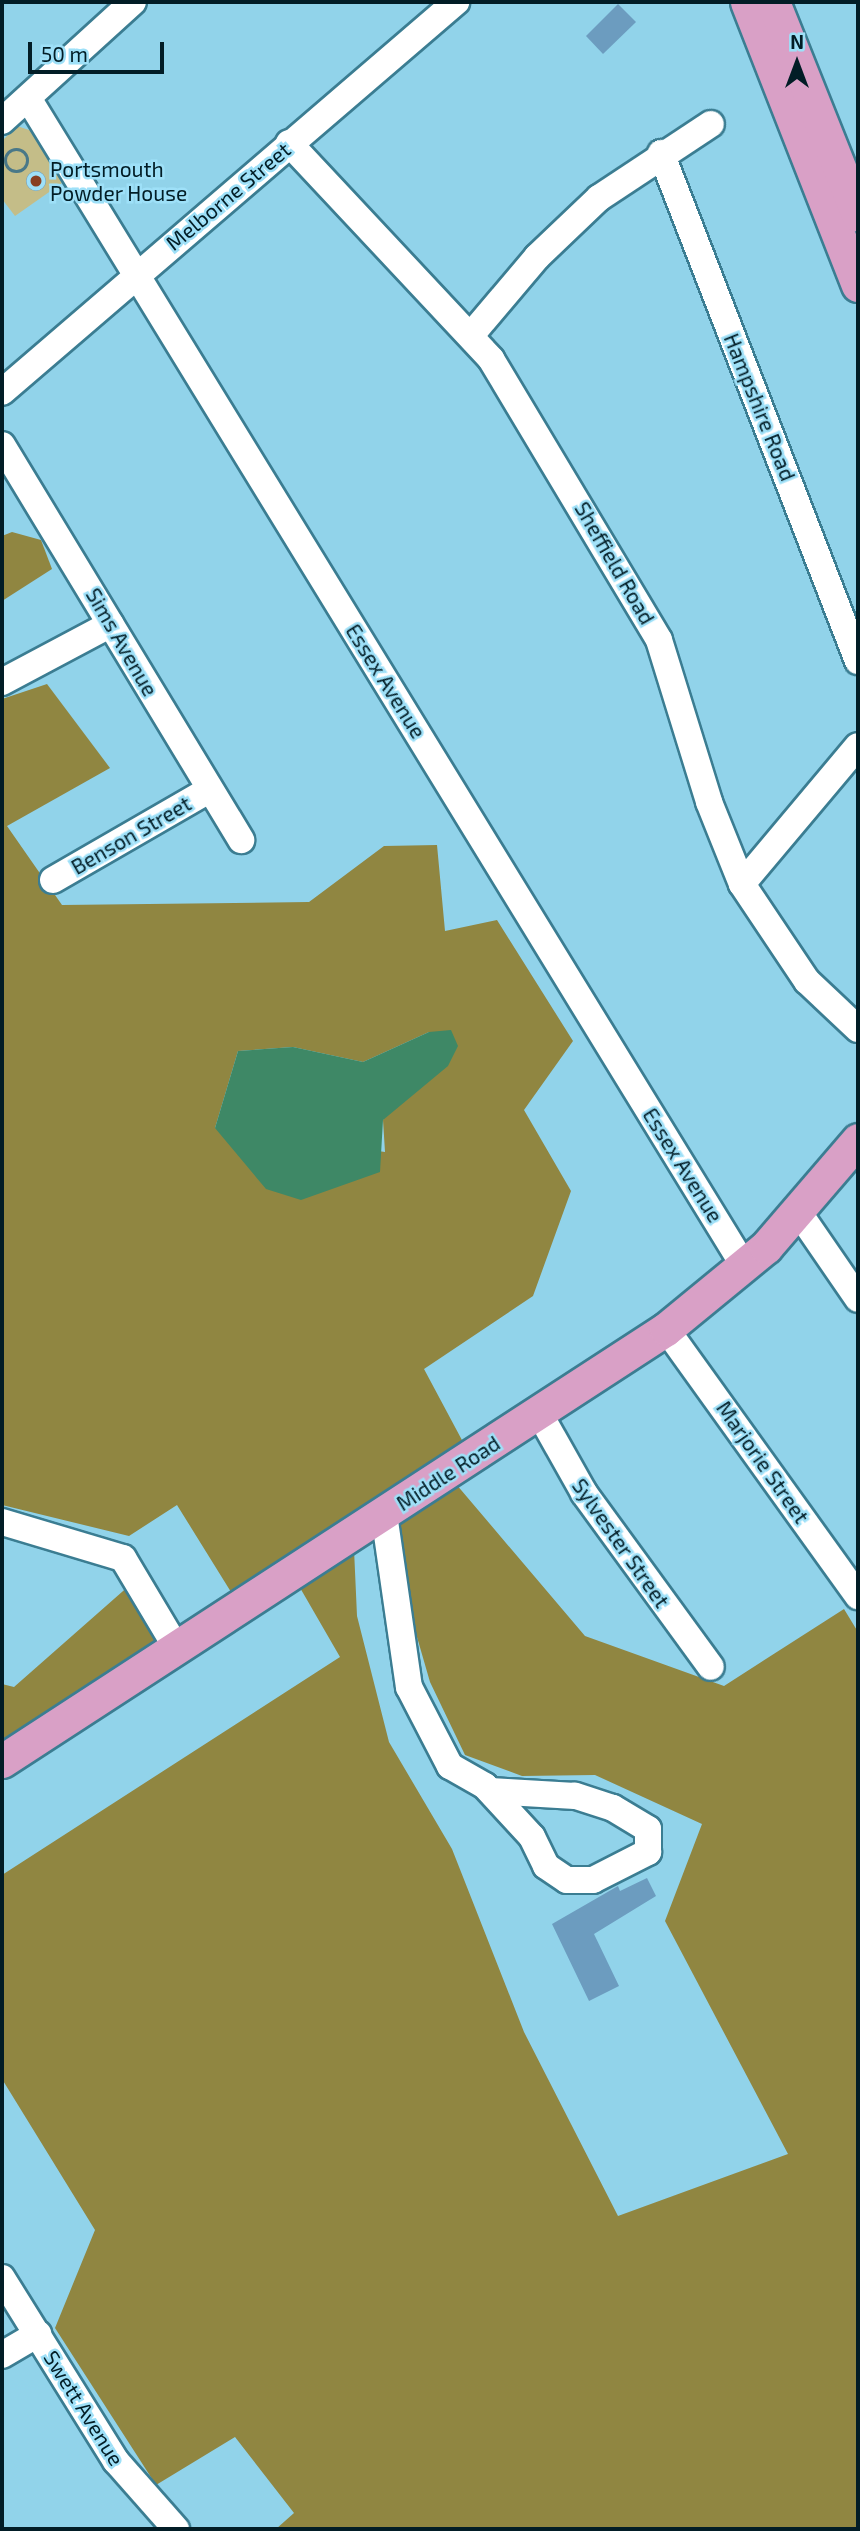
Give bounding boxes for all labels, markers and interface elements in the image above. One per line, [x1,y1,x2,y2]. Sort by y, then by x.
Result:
scale bar [32,28,168,72]
north arrow [762,28,832,98]
text: N [790,30,804,53]
text: 50 m [41,41,88,66]
street label: Melborne Street [161,137,295,255]
place label: Portsmouth Powder House [50,156,188,206]
marker: Portsmouth Powder House [28,173,44,189]
street label: Hampshire Road [719,330,801,484]
street label: Sheffield Road [570,497,660,629]
street label: Sims Avenue [81,583,163,701]
street label: Essex Avenue [341,619,431,743]
street label: Benson Street [67,791,195,879]
street label: Essex Avenue [638,1103,728,1227]
street label: Marjorie Street [712,1396,814,1528]
street label: Middle Road [392,1430,504,1516]
street label: Sylvester Street [567,1473,675,1613]
street label: Swett Avenue [39,2346,129,2470]

